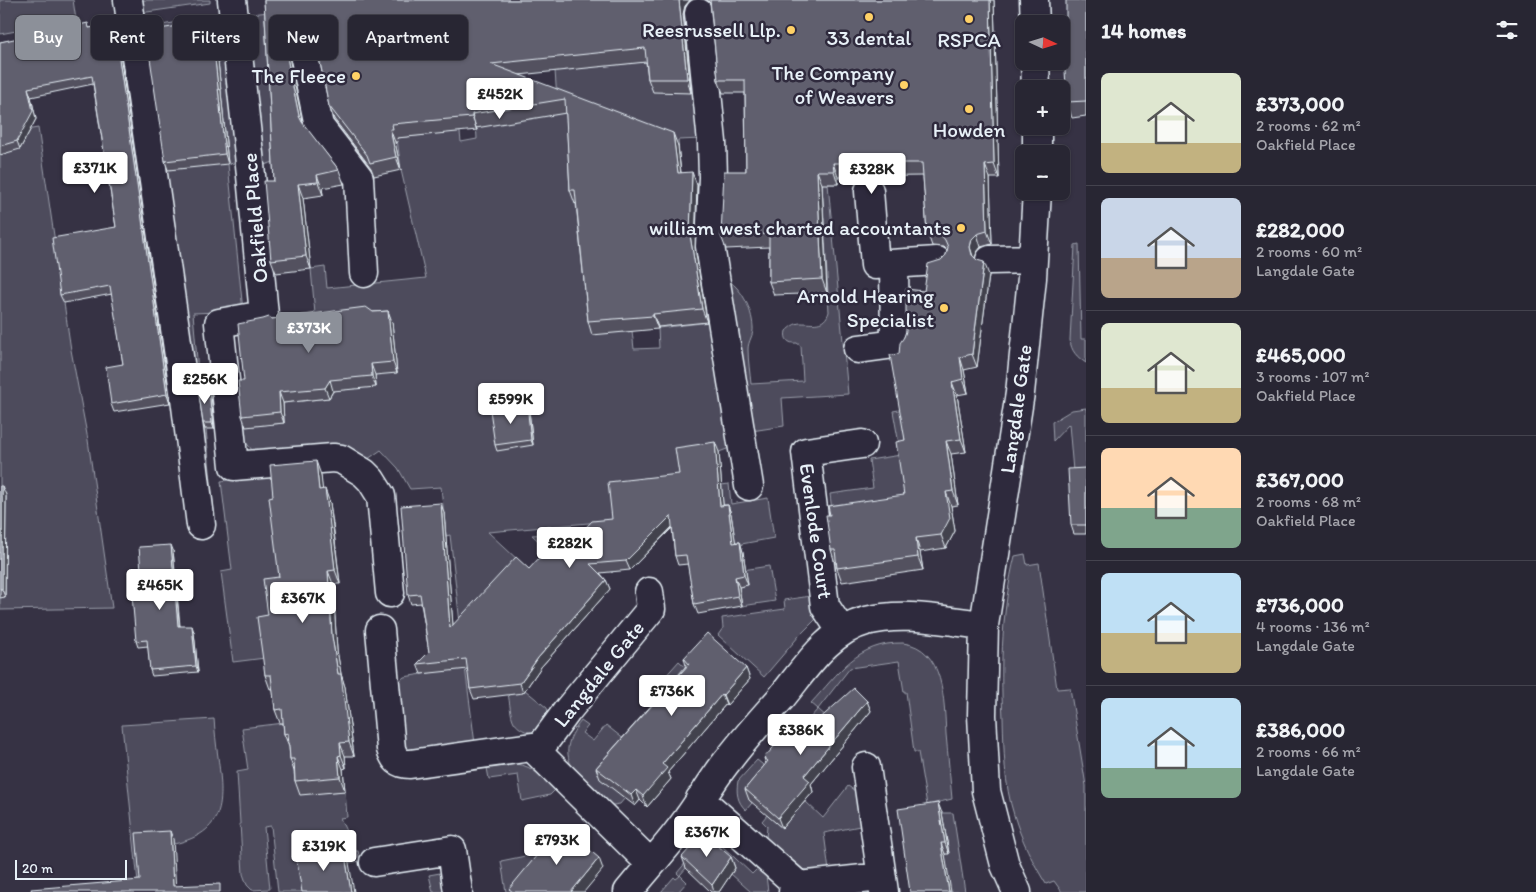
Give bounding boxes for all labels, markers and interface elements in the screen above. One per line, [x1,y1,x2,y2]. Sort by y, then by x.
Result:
marker: 33 dental [863,11,875,23]
marker: RSPCA [963,13,975,25]
chip: Buy [15,15,81,60]
chip: Rent [91,15,163,60]
chip: Filters [173,15,259,60]
chip: New [269,15,338,60]
chip: Apartment [348,15,468,60]
north arrow [1015,15,1070,70]
map controls [1015,15,1070,200]
icon: filters [1493,16,1521,44]
place label: Reesrussell Llp. [642,17,781,42]
text: 14 homes [1101,18,1186,43]
marker: Reesrussell Llp. [785,24,797,36]
place label: 33 dental [827,25,911,50]
place label: RSPCA [937,27,1001,52]
place label: The Company of Weavers [771,60,894,109]
place label: The Fleece [251,63,346,88]
marker: The Fleece [350,70,362,82]
pin: £452K [465,78,535,120]
marker: The Company of Weavers [898,79,910,91]
button: + [1015,80,1070,135]
text: £452K [477,84,523,103]
text: £373,000 [1256,91,1344,116]
icon: home [1141,93,1201,153]
marker: Howden [963,103,975,115]
text: 2 rooms · 62 m² [1256,116,1361,135]
place label: Howden [933,117,1005,142]
text: Oakfield Place [1256,135,1356,154]
button: − [1015,145,1070,200]
pin: £371K [60,152,130,194]
street label: Oakfield Place [236,152,273,284]
pin: £328K [837,152,907,195]
text: £371K [74,158,116,177]
text: £328K [850,159,894,178]
place label: william west charted accountants [649,215,951,240]
text: £282,000 [1256,217,1345,242]
icon: home [1141,218,1201,278]
marker: william west charted accountants [955,222,967,234]
text: 2 rooms · 60 m² [1256,242,1362,261]
text: Langdale Gate [1256,261,1355,280]
place label: Arnold Hearing Specialist [797,283,934,332]
marker: Arnold Hearing Specialist [938,302,950,314]
pin: £373K [274,312,344,354]
text: £373K [287,318,331,337]
text: £465,000 [1256,342,1346,367]
street label: Langdale Gate [994,343,1037,475]
icon: home [1141,343,1201,403]
pin: £256K [170,362,240,405]
text: 3 rooms · 107 m² [1256,367,1369,386]
text: £256K [183,369,227,388]
pin: £599K [476,382,546,425]
text: Oakfield Place [1256,386,1356,405]
text: £599K [489,389,533,408]
street label: Evenlode Court [795,461,838,601]
text: £367,000 [1256,467,1344,492]
icon: home [1141,468,1201,528]
text: 2 rooms · 68 m² [1256,492,1361,511]
text: Oakfield Place [1256,511,1356,530]
pin: £282K [535,526,605,569]
text: £282K [548,533,592,552]
pin: £465K [125,568,195,611]
text: £465K [137,575,183,594]
pin: £367K [268,582,338,624]
text: £367K [281,588,325,607]
text: £736,000 [1256,592,1344,617]
icon: home [1141,593,1201,653]
street label: Langdale Gate [548,615,649,732]
text: 4 rooms · 136 m² [1256,617,1370,636]
text: Langdale Gate [1256,636,1355,655]
pin: £736K [637,674,707,717]
text: £736K [650,681,694,700]
pin: £386K [766,714,836,756]
text: £386,000 [1256,717,1345,742]
icon: home [1141,718,1201,778]
text: £386K [779,720,823,739]
text: 2 rooms · 66 m² [1256,742,1361,761]
text: Langdale Gate [1256,761,1355,780]
pin: £367K [672,816,742,858]
text: £367K [685,822,729,841]
pin: £793K [522,824,592,866]
pin: £319K [289,830,359,872]
text: £793K [535,830,579,849]
text: £319K [302,836,346,855]
scale bar [15,857,128,880]
text: 20 m [22,860,53,877]

